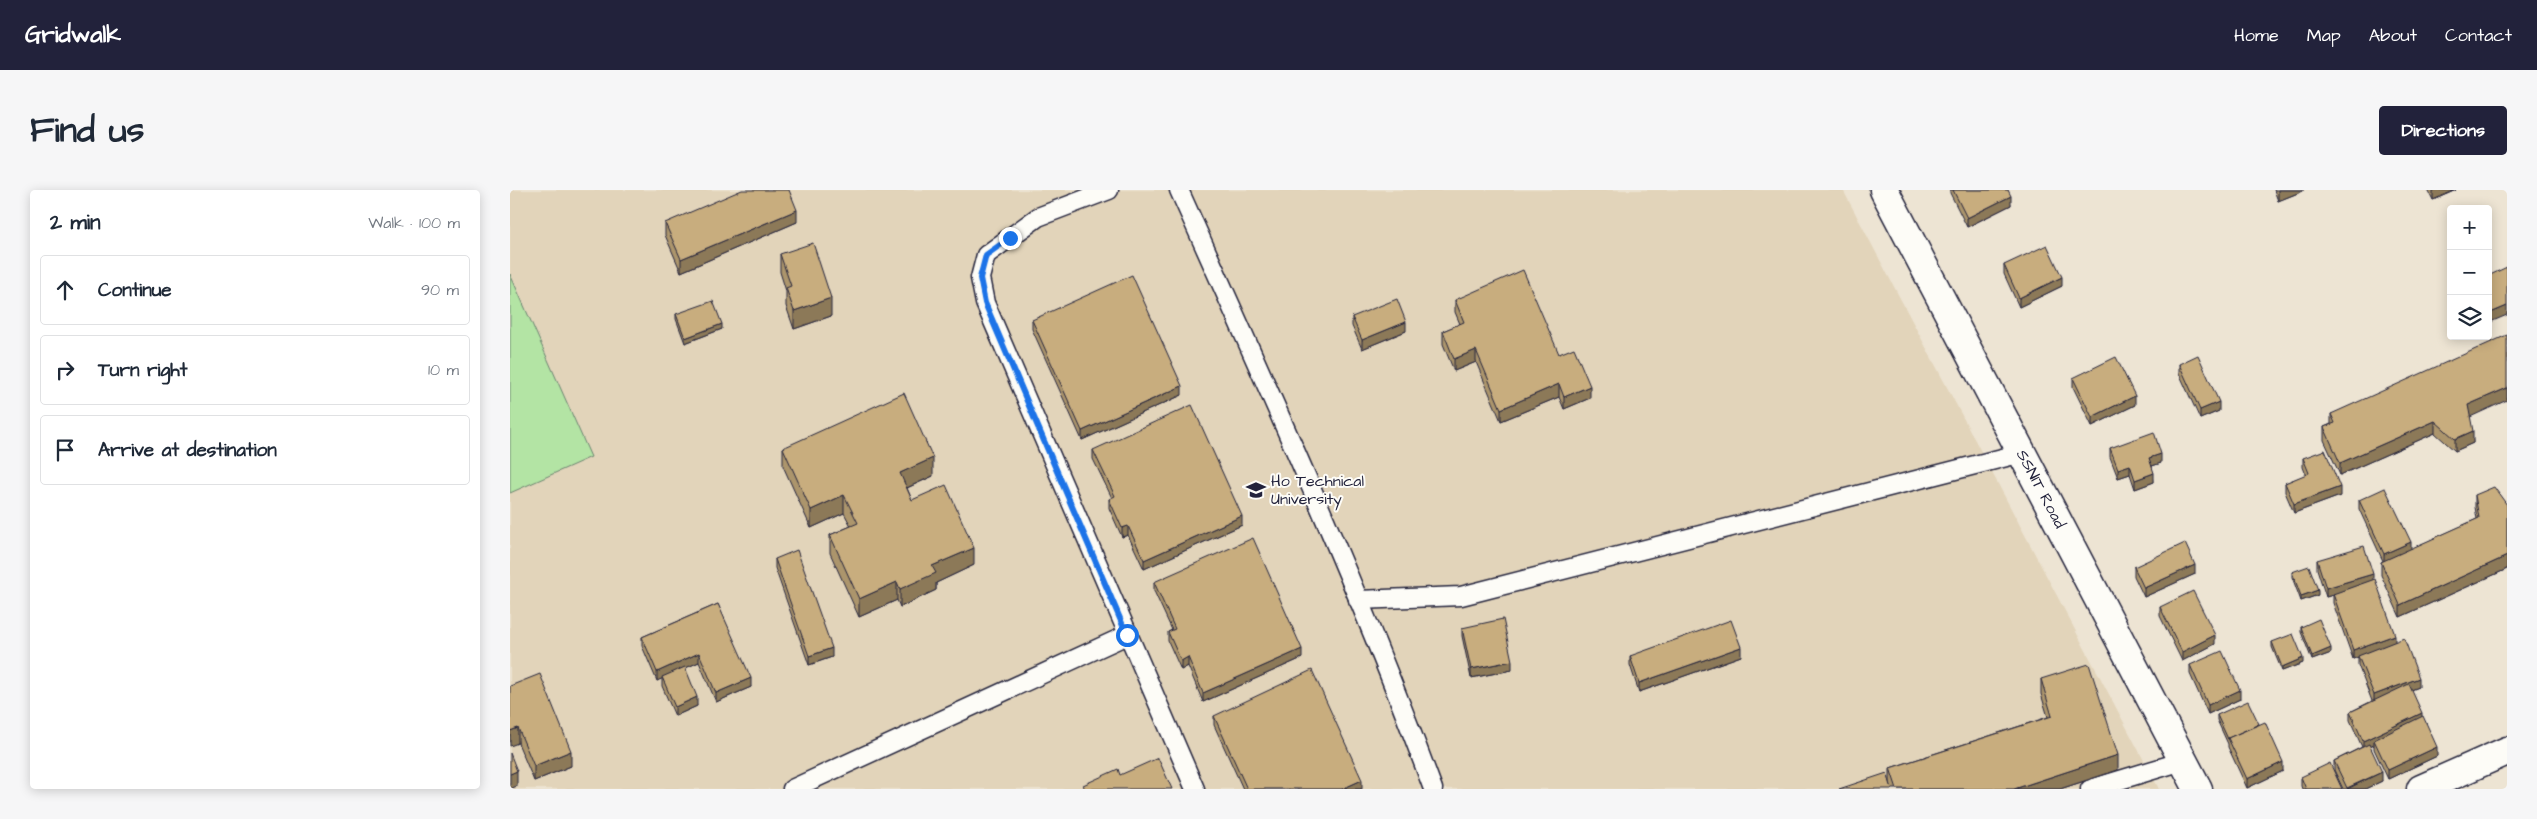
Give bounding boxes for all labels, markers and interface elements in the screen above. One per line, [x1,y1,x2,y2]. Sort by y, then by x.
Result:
text: Gridwalk [25,18,121,52]
text: Home [2234,23,2279,48]
text: Map [2307,23,2341,48]
text: About [2369,23,2417,48]
text: Contact [2445,23,2512,48]
text: Find us [30,106,144,155]
button: Directions [2379,106,2507,155]
map controls [2447,205,2492,340]
button: + [2447,205,2492,250]
text: 2 min [50,208,100,237]
text: Walk · 100 m [368,212,460,234]
route end [999,227,1022,250]
button: − [2447,250,2492,295]
icon: ahead [51,276,79,304]
text: Continue [98,277,172,304]
text: 90 m [421,279,459,301]
button: layers [2447,295,2492,340]
icon: right [51,356,79,384]
text: Turn right [98,357,187,384]
text: 10 m [428,359,459,381]
icon: arrive [51,436,79,464]
text: Arrive at destination [98,437,277,464]
street label: SSNIT Road [2011,446,2071,532]
place label: Ho Technical University [1271,470,1364,511]
school or university icon: Ho Technical University [1245,479,1267,501]
route start [1116,624,1139,647]

